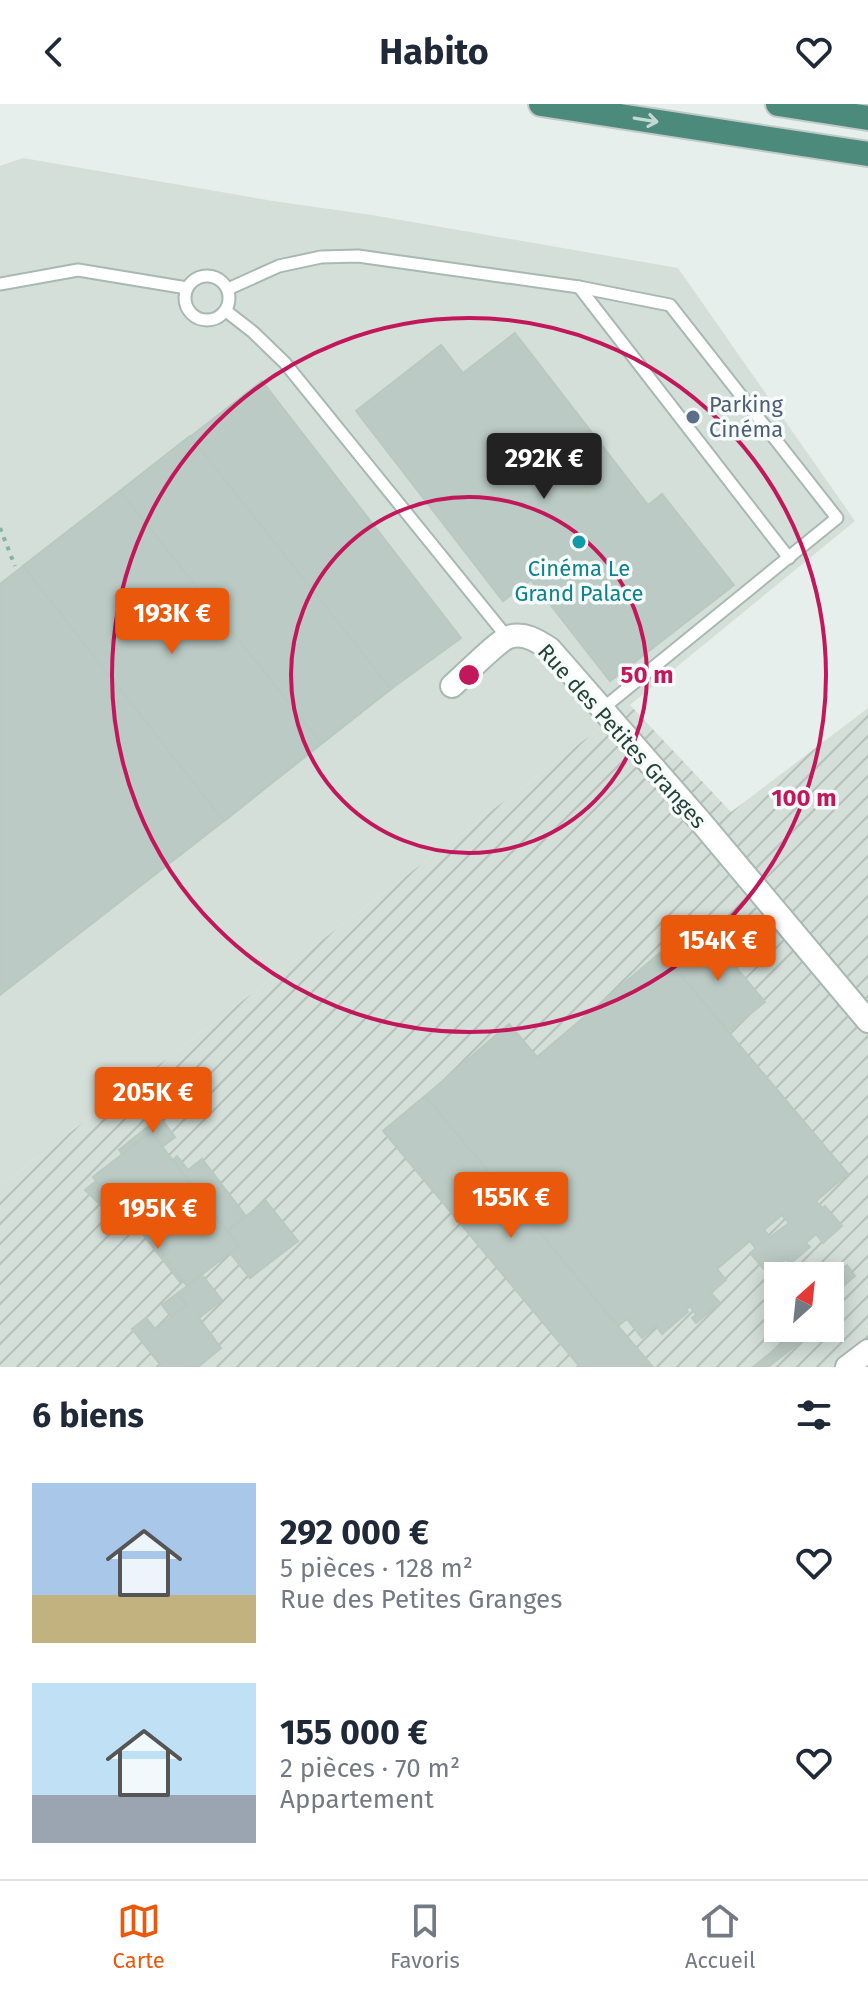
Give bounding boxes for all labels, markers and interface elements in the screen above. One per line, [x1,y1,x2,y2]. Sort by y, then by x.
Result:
icon: back [32,30,76,74]
text: Habito [379,30,489,74]
icon: heart [792,30,836,74]
one-way arrow [632,113,658,128]
place label: Parking Cinéma [709,391,783,443]
marker: Parking Cinéma [684,408,702,426]
pin: 292K € [479,433,609,501]
text: 292K € [505,443,583,474]
marker: Cinéma Le Grand Palace [570,533,588,551]
place label: Cinéma Le Grand Palace [514,555,644,607]
pin: 193K € [107,588,237,656]
text: 193K € [133,598,211,629]
street label: Rue des Petites Granges [532,638,712,834]
centre of rings [455,661,483,689]
text: 50 m [621,661,673,689]
text: 100 m [771,784,837,812]
pin: 154K € [653,915,783,983]
text: 154K € [679,925,757,956]
pin: 205K € [88,1067,218,1135]
text: 205K € [113,1077,193,1108]
pin: 155K € [446,1172,576,1240]
text: 155K € [472,1182,550,1213]
pin: 195K € [93,1183,223,1251]
text: 195K € [119,1193,197,1224]
north arrow [764,1262,844,1342]
map controls [764,1262,844,1342]
icon: filters [792,1393,836,1437]
text: 6 biens [32,1395,144,1436]
text: 292 000 € [280,1512,429,1553]
icon: home [96,1515,192,1611]
icon: heart [792,1541,836,1585]
text: 5 pièces · 128 m² [280,1553,473,1584]
text: Rue des Petites Granges [280,1584,562,1615]
text: 155 000 € [280,1712,428,1753]
icon: home [96,1715,192,1811]
icon: heart [792,1741,836,1785]
text: 2 pièces · 70 m² [280,1753,460,1784]
text: Appartement [280,1784,434,1815]
tab: Carte [113,1899,165,1974]
tab: Favoris [390,1899,460,1974]
tab: Accueil [685,1899,755,1974]

